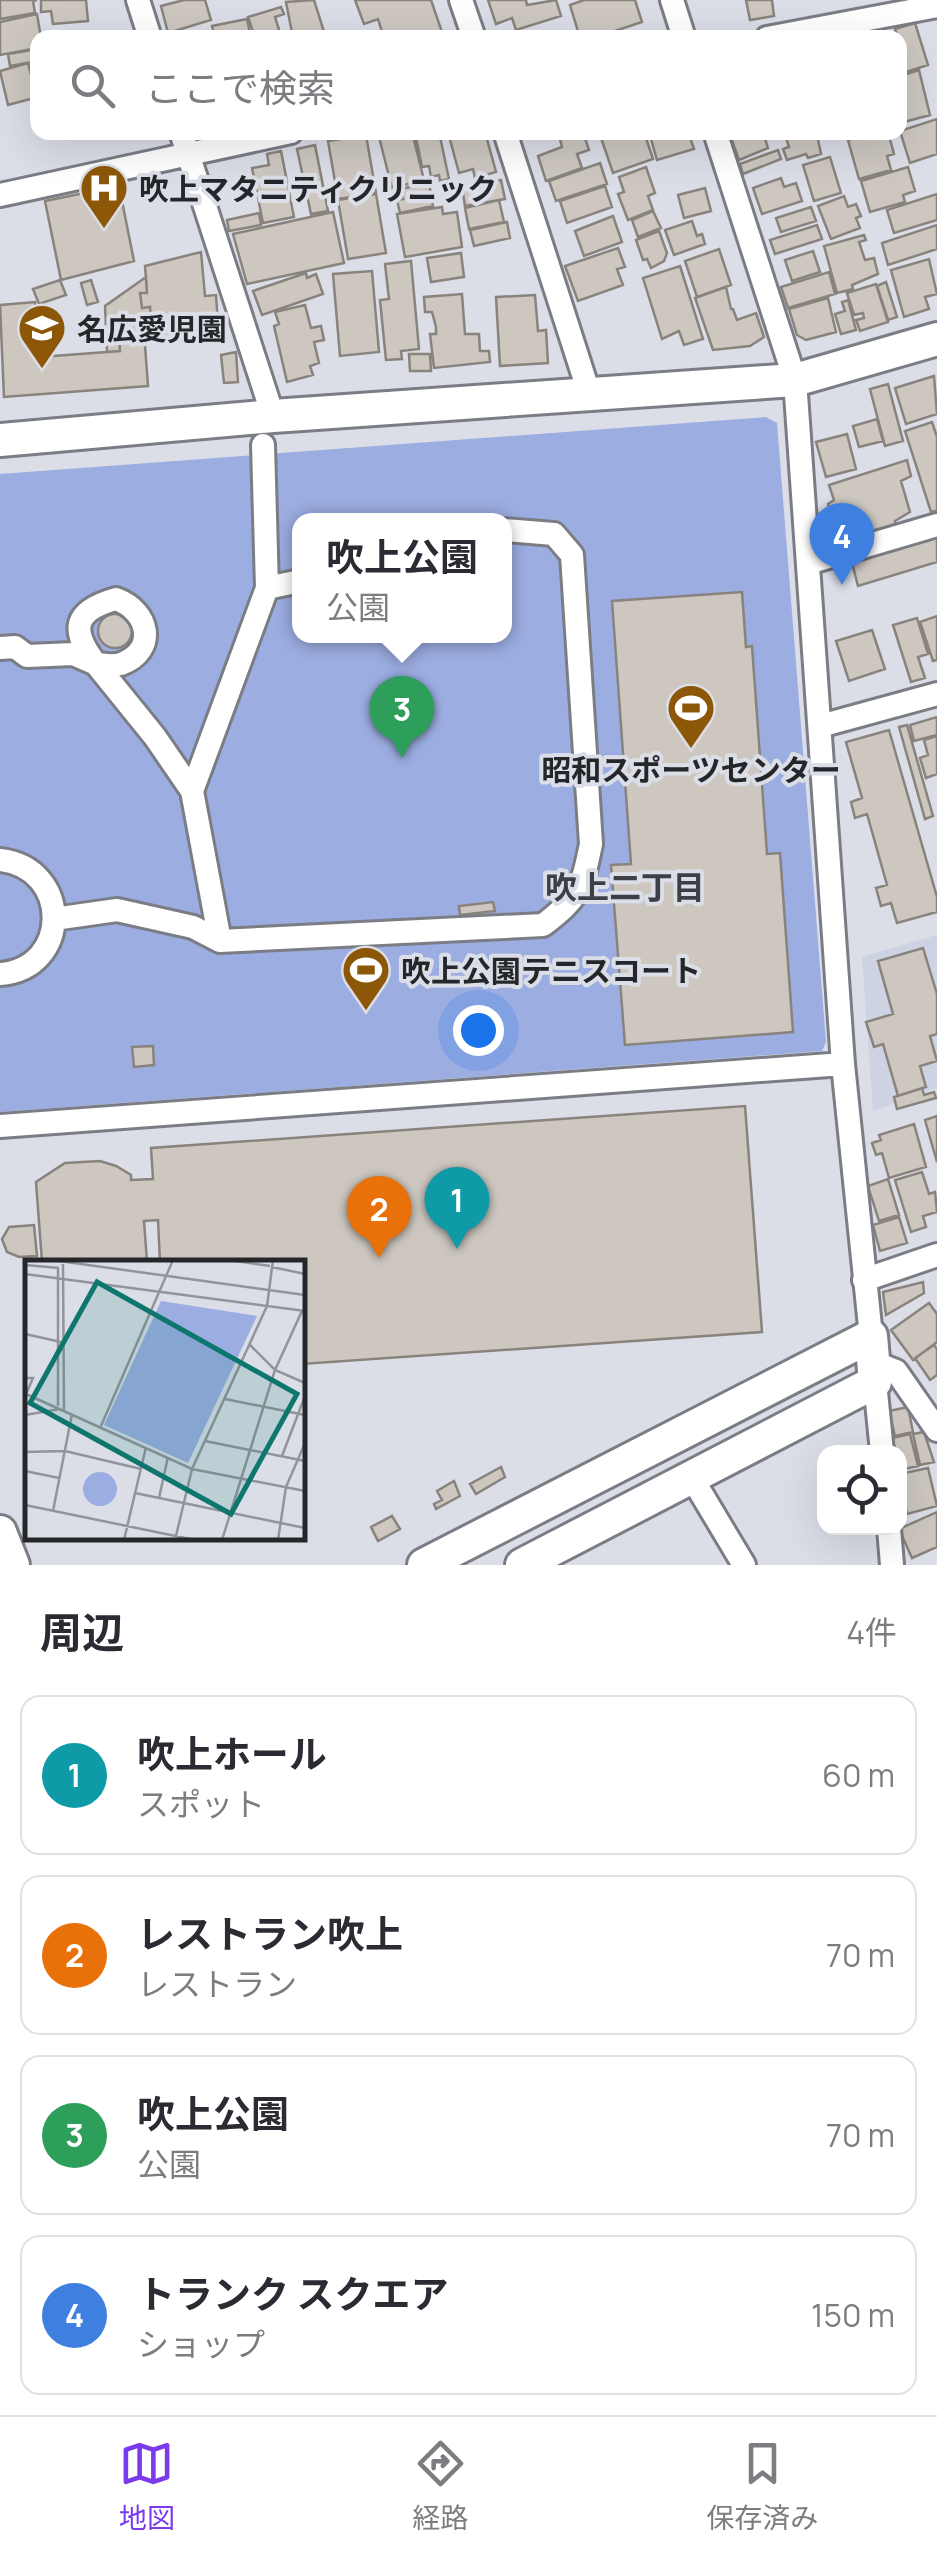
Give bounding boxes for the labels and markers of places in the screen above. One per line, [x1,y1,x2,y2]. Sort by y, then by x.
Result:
hospital icon: 吹上マタニティクリニック [78,162,130,230]
place label: 吹上マタニティクリニック [139,168,497,209]
school or university icon: 名広愛児園 [16,302,68,370]
place label: 名広愛児園 [77,308,227,349]
pin: 4 [810,502,874,585]
pin: 3 [370,676,434,758]
sports icon: 昭和スポーツセンター [665,682,717,750]
place label: 昭和スポーツセンター [541,749,841,790]
sports icon: 吹上公園テニスコート [340,944,392,1012]
place label: 吹上公園テニスコート [401,950,701,991]
pin: 1 [424,1166,490,1249]
pin: 2 [346,1176,412,1258]

